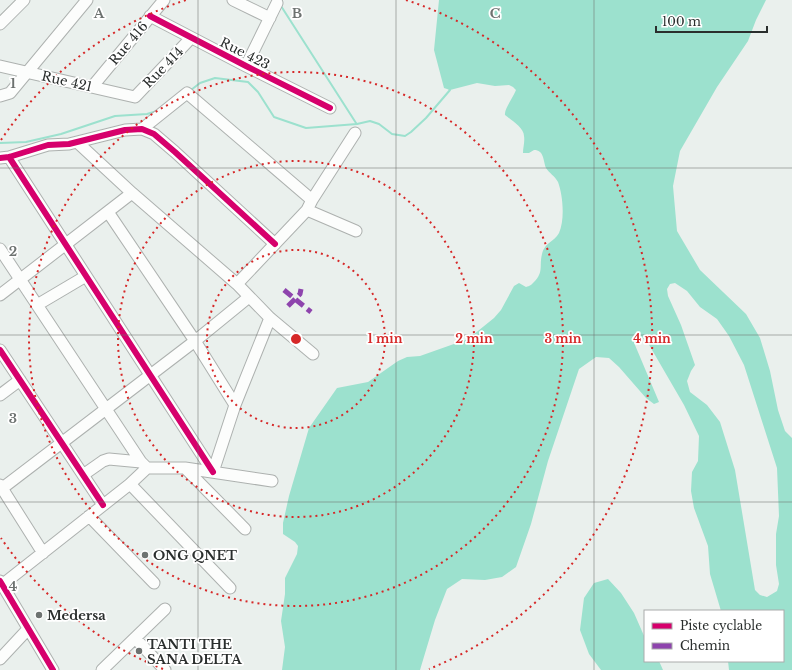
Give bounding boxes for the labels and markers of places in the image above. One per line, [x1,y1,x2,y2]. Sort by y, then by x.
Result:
centre of rings [289,332,303,346]
place label: ONG QNET [153,547,237,564]
marker: ONG QNET [140,550,150,560]
place label: Medersa [47,607,106,624]
marker: Medersa [34,610,44,620]
place label: TANTI THE SANA DELTA [147,636,242,668]
marker: TANTI THE SANA DELTA [134,646,144,656]

